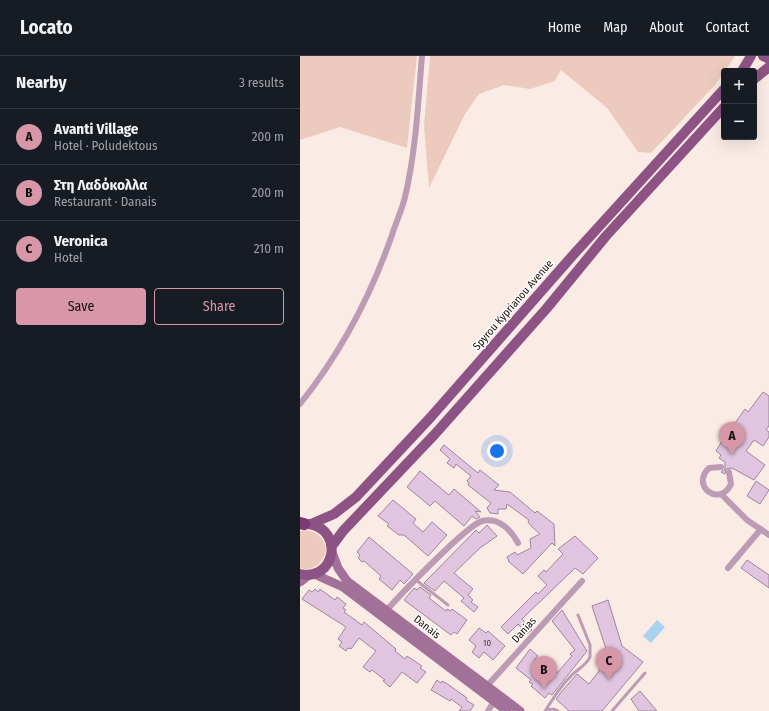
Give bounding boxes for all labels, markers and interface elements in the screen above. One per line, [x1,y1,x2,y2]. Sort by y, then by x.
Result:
text: Locato [20,16,73,39]
text: Home [548,19,581,36]
text: Map [603,19,627,36]
text: About [649,19,684,36]
text: Contact [706,19,749,36]
map controls [721,68,757,140]
button: + [721,68,757,104]
text: Nearby [16,72,67,93]
text: 3 results [239,75,284,90]
button: − [721,104,757,140]
text: Avanti Village [54,120,138,138]
text: A [25,129,33,144]
text: 200 m [252,129,284,144]
text: Hotel · Poludektous [54,138,158,153]
text: Στη Λαδόκολλα [54,176,147,194]
text: B [25,185,33,200]
text: 200 m [252,185,284,200]
text: Restaurant · Danais [54,194,157,209]
text: Veronica [54,232,108,250]
text: C [26,241,32,256]
text: 210 m [254,241,284,256]
text: Hotel [54,250,83,265]
street label: Spyrou Kyprianou Avenue [470,257,556,353]
button: Save [16,288,146,325]
button: Share [154,288,284,325]
pin: A [719,422,745,455]
your location [487,441,507,461]
street label: Danais [411,613,443,642]
street label: Danias [509,614,539,646]
house number: 10 [483,638,491,648]
pin: C [596,647,622,680]
pin: B [531,656,557,689]

